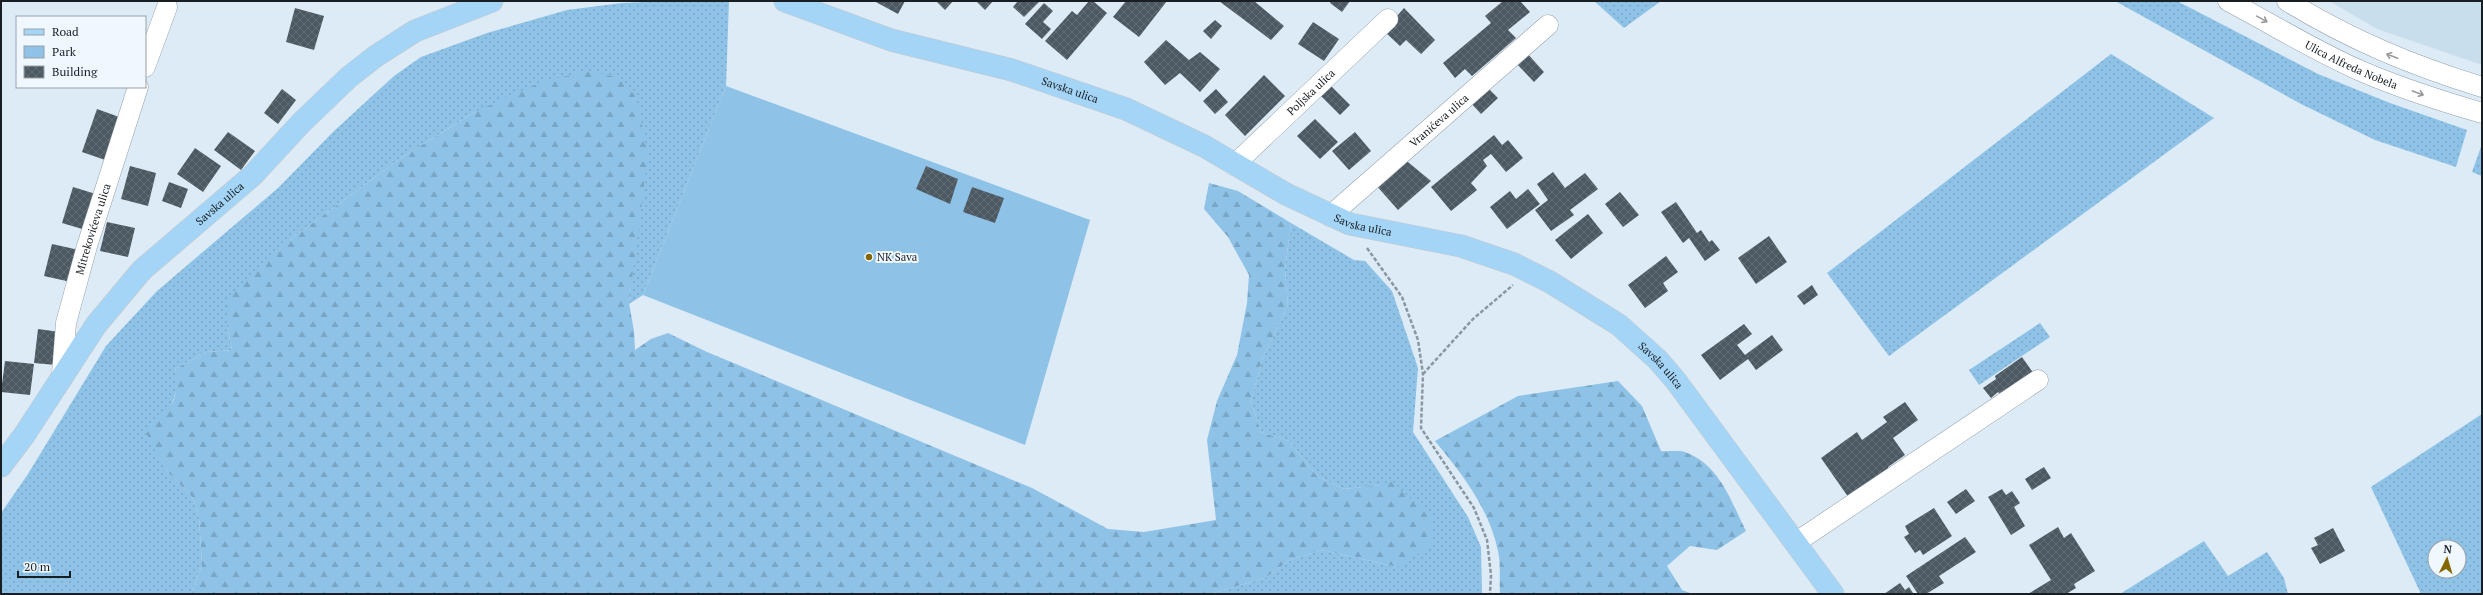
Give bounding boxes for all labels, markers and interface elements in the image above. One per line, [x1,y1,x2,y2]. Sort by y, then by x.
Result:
legend [16,16,146,88]
one-way arrow [2256,16,2268,24]
text: Road [52,24,79,39]
street label: Ulica Alfreda Nobela [2302,38,2400,92]
text: Park [52,44,77,59]
one-way arrow [2387,51,2399,59]
text: Building [52,64,98,79]
street label: Poljska ulica [1284,66,1338,118]
street label: Savska ulica [1040,74,1101,106]
street label: Vranićeva ulica [1407,90,1472,150]
one-way arrow [2411,90,2424,97]
street label: Savska ulica [193,179,247,228]
street label: Mitrekovićeva ulica [73,181,114,276]
street label: Savska ulica [1332,211,1394,239]
place label: NK Sava [877,250,918,264]
marker: NK Sava [864,252,874,262]
street label: Savska ulica [1636,339,1687,392]
north arrow [2427,539,2467,579]
text: N [2443,542,2453,556]
scale bar [18,553,70,579]
text: 20 m [24,559,51,574]

